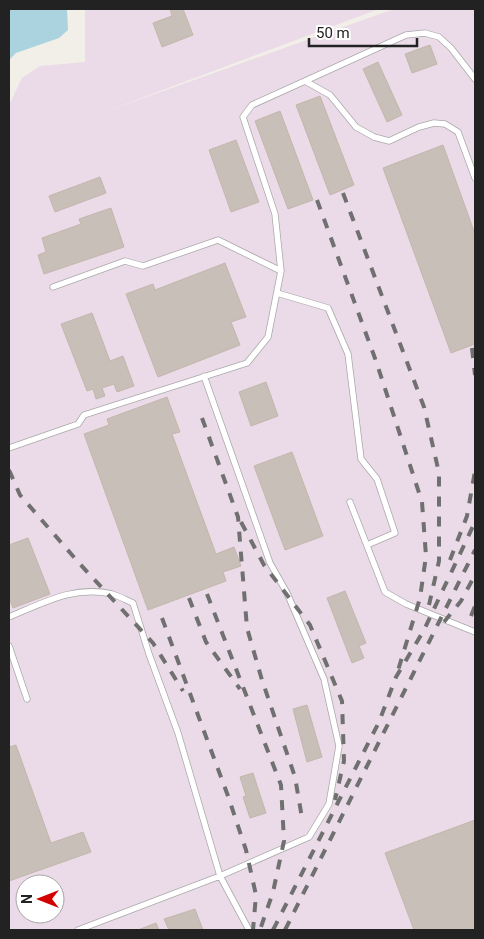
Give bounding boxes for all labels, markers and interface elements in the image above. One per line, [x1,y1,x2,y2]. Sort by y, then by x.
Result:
scale bar [309,15,416,47]
text: 50 m [316,24,350,42]
north arrow [15,874,65,924]
text: N [19,894,35,904]

